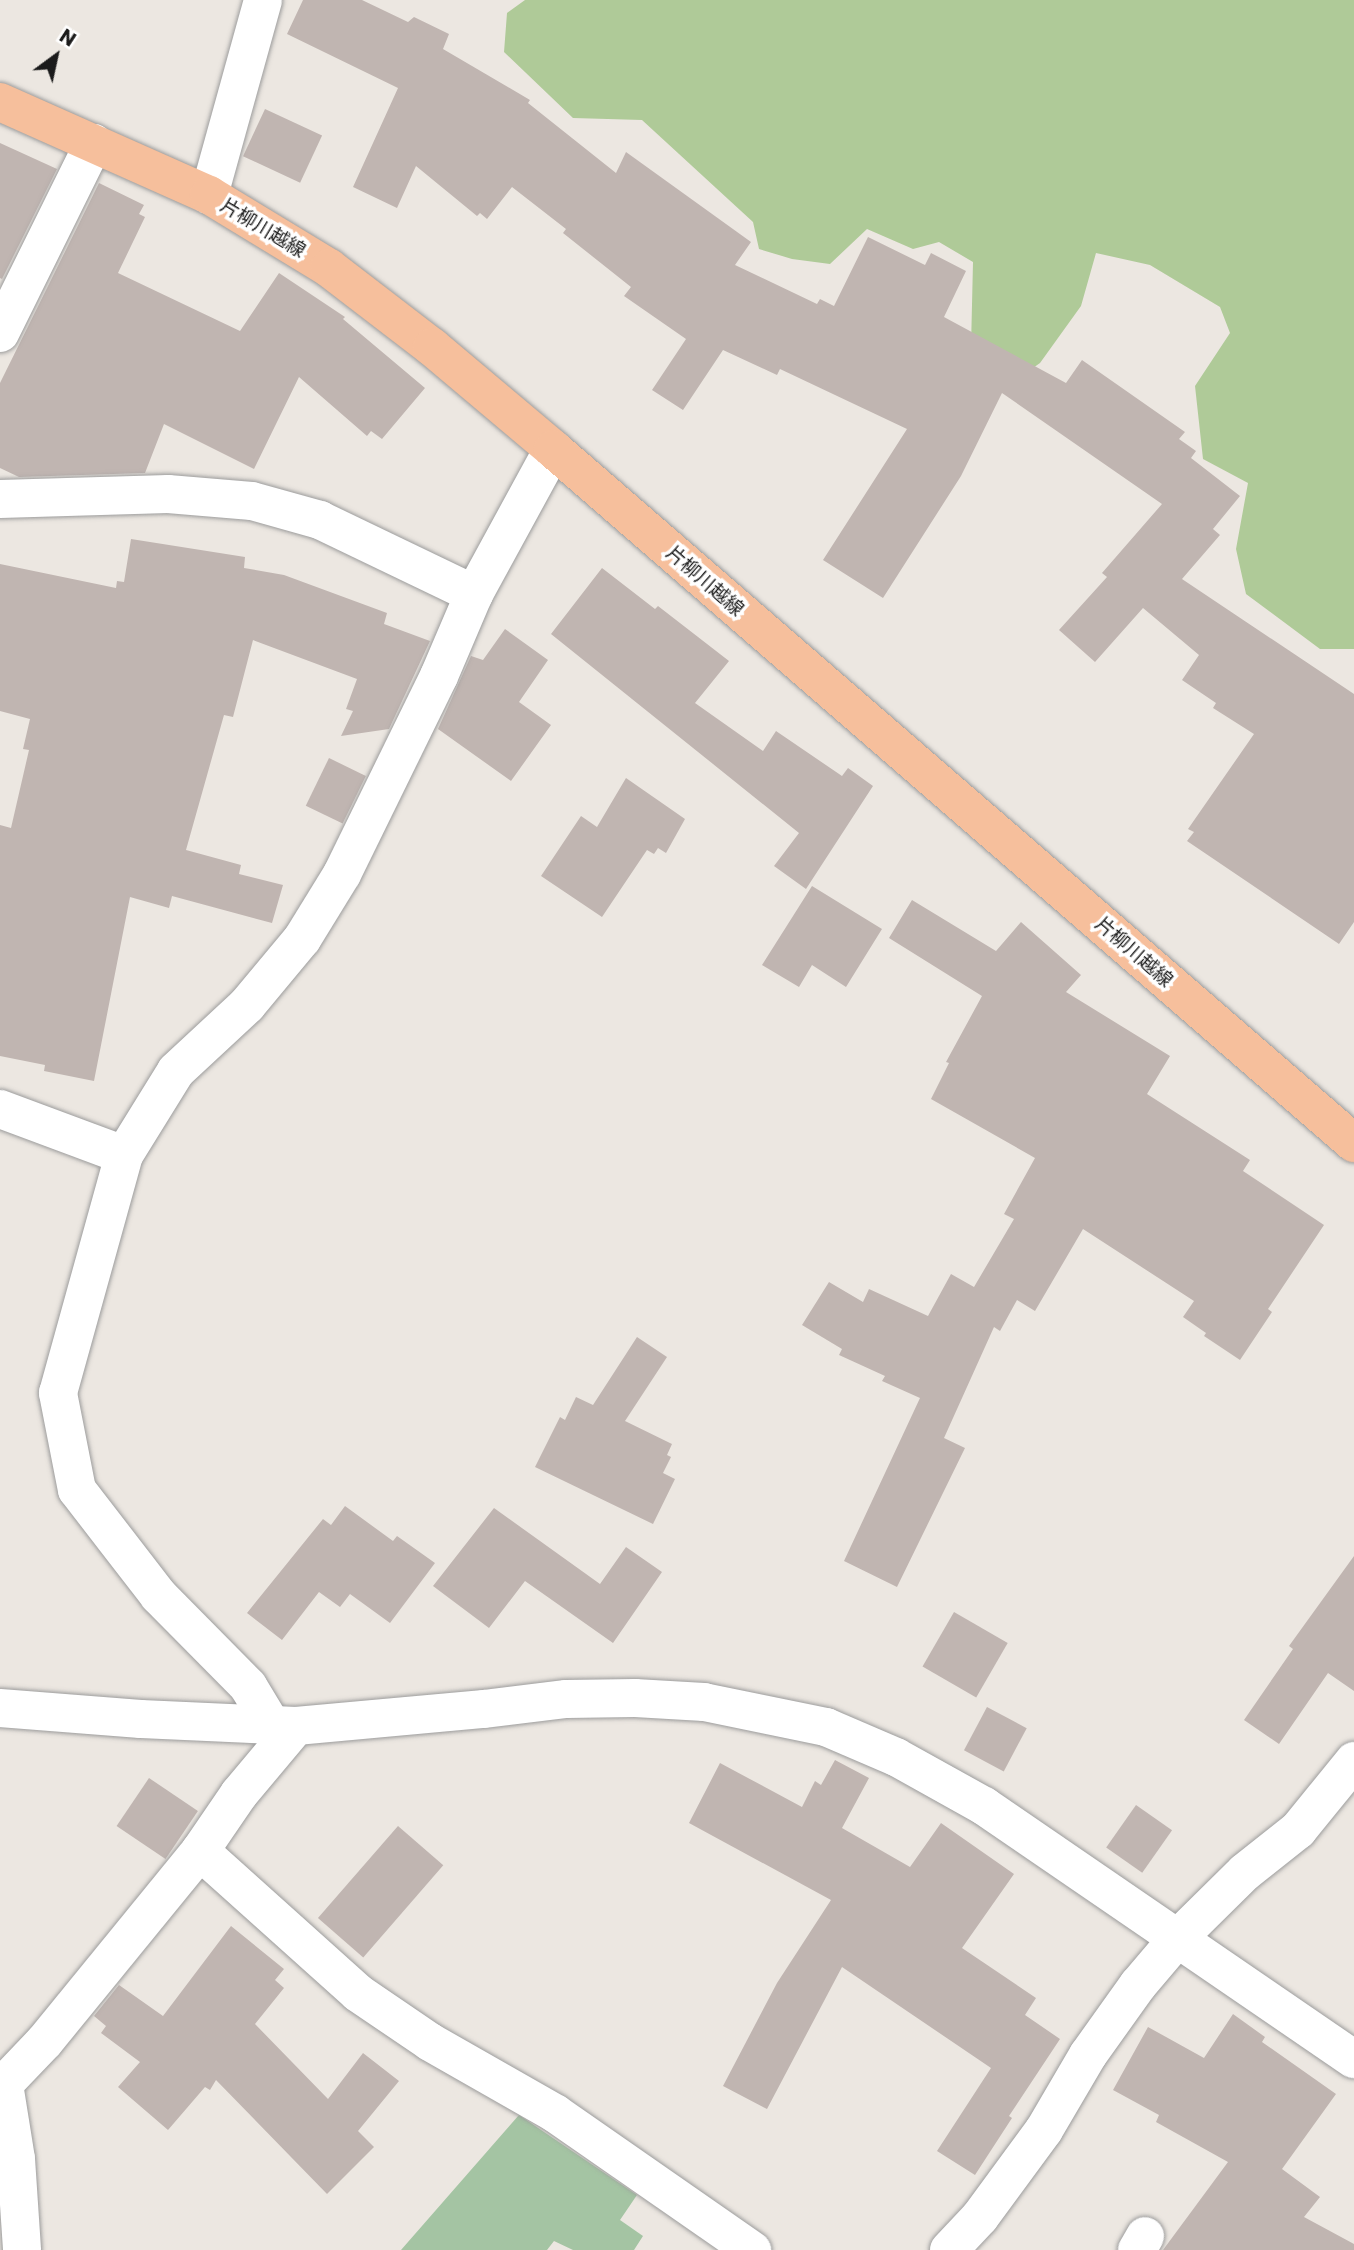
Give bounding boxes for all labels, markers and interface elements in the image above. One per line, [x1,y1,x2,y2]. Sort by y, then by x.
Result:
north arrow [21,21,91,91]
text: N [54,23,81,53]
street label: 片柳川越線 [216,194,310,262]
street label: 片柳川越線 [662,541,748,621]
street label: 片柳川越線 [1091,912,1177,992]

